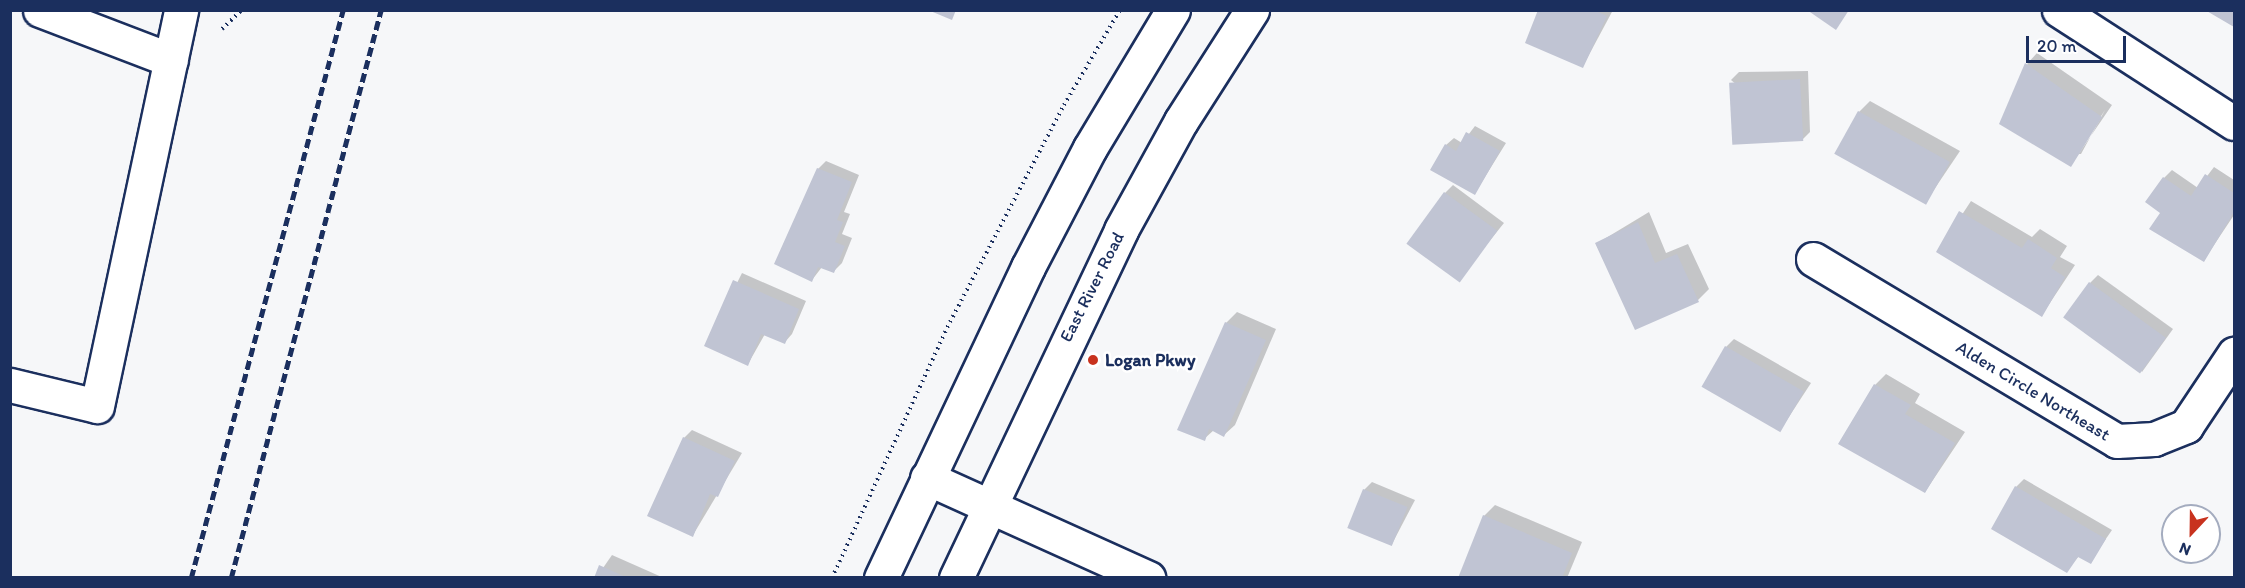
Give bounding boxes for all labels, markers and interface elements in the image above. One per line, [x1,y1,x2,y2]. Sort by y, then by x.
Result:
scale bar [2029,24,2130,62]
text: 20 m [2037,35,2077,57]
street label: East River Road [1055,229,1129,345]
street label: Alden Circle Northeast [1952,336,2114,446]
place label: Logan Pkwy [1105,349,1195,371]
marker: Logan Pkwy [1086,353,1100,367]
north arrow [2161,504,2221,564]
text: N [2176,538,2193,560]

